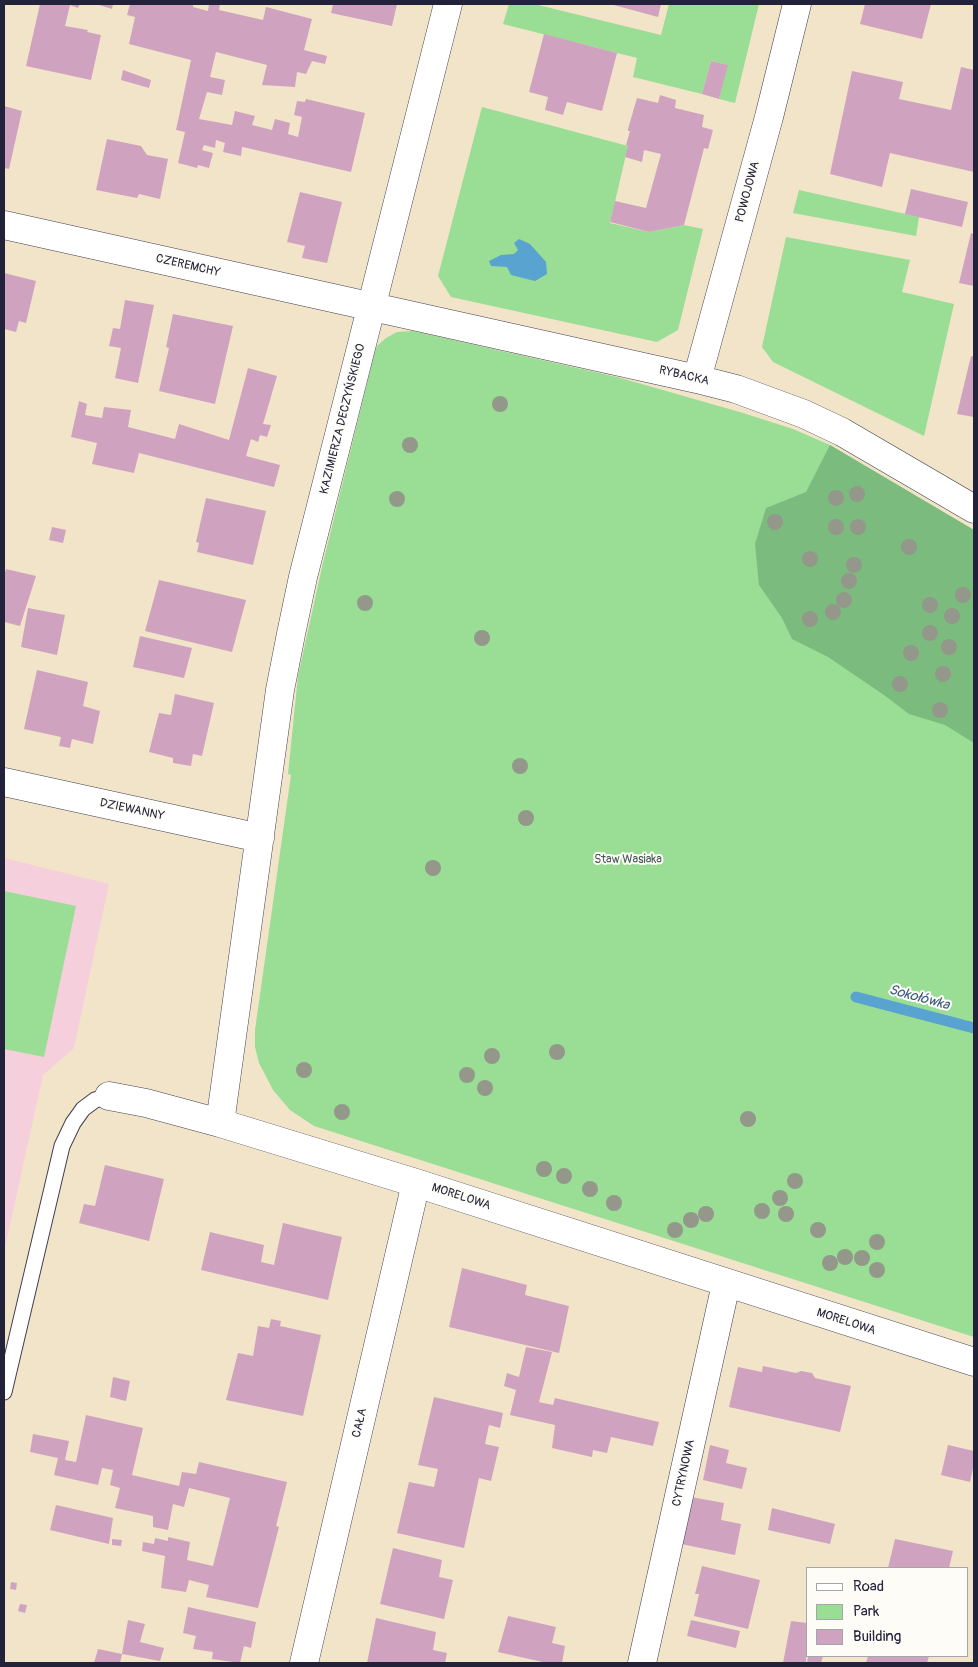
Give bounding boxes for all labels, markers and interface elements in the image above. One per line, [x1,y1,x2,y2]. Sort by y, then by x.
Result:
street label: POWOJOWA [733,160,763,224]
street label: CZEREMCHY [154,252,222,280]
street label: KAZIMIERZA DECZYŃSKIEGO [317,342,369,496]
street label: RYBACKA [658,363,710,389]
street label: DZIEWANNY [98,796,166,824]
park label: Staw Wasiaka [594,853,662,867]
water label: Sokołówka [887,982,951,1014]
street label: MORELOWA [430,1181,492,1213]
street label: MORELOWA [815,1306,877,1338]
street label: CAŁA [350,1407,370,1439]
street label: CYTRYNOWA [670,1438,698,1508]
legend [806,1567,968,1657]
text: Road [853,1577,884,1596]
text: Park [853,1602,879,1621]
text: Building [853,1627,901,1646]

